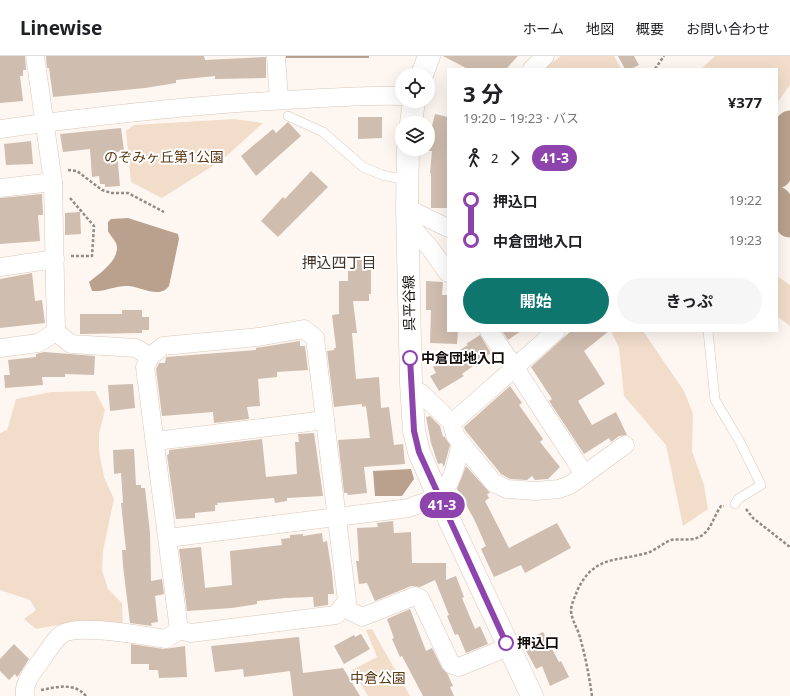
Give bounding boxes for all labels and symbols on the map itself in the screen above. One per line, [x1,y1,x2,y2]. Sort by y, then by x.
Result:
park label: のぞみヶ丘第1公園 [104,147,224,166]
district label: 押込四丁目 [301,252,377,272]
street label: 呉平谷線 [399,275,418,331]
place label: 中倉団地入口 [421,348,505,367]
marker: 中倉団地入口 [402,350,418,366]
line badge: 41-3 [414,492,470,518]
place label: 押込口 [517,633,559,652]
marker: 押込口 [498,635,514,651]
park label: 中倉公園 [350,668,406,687]

